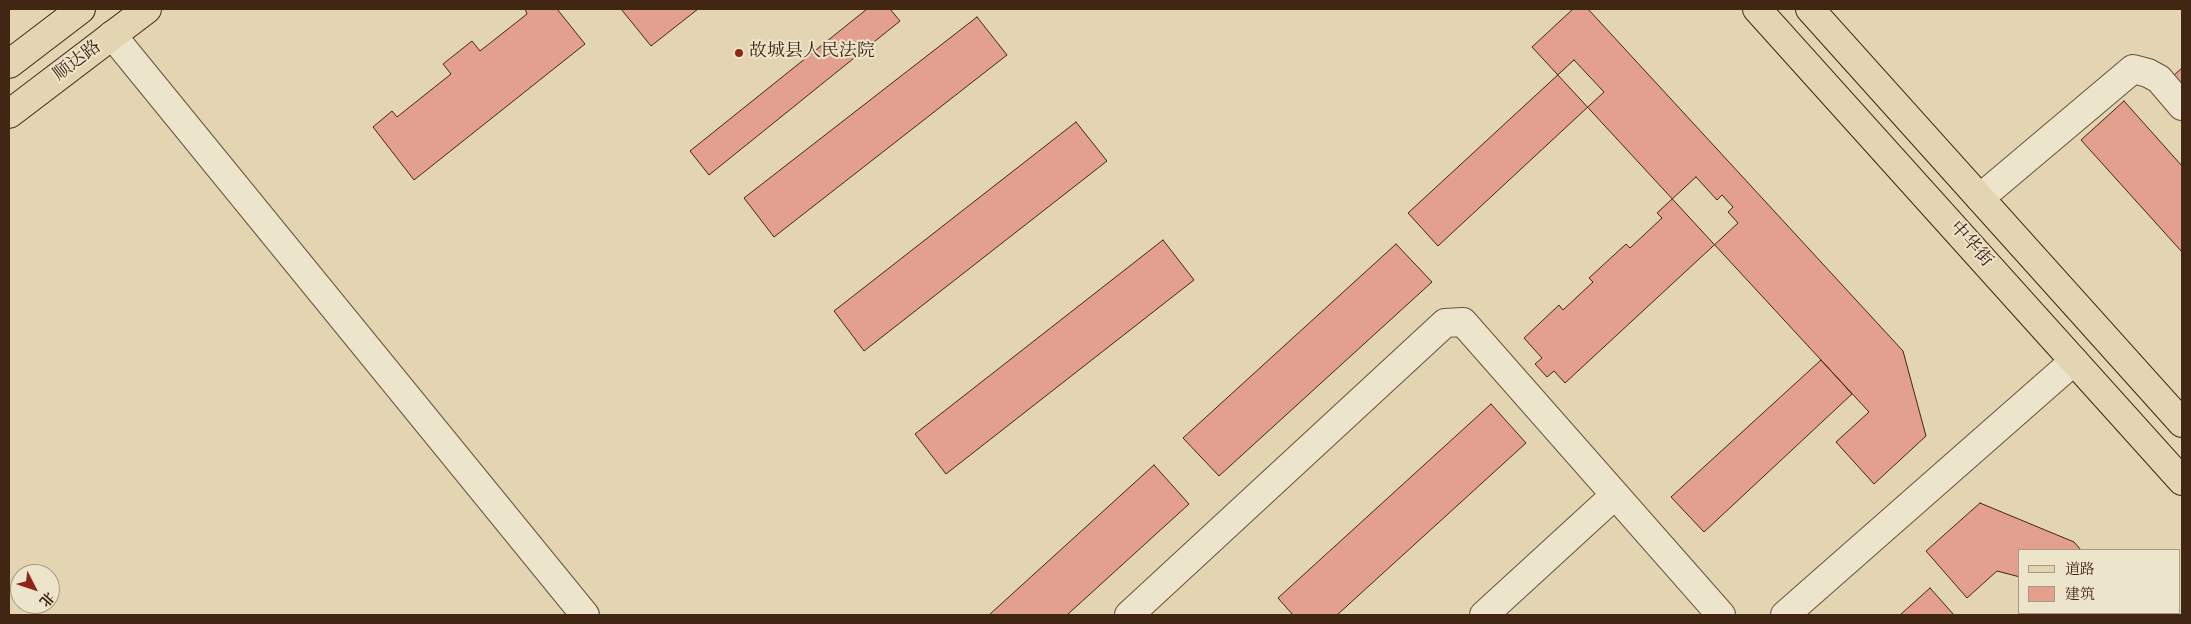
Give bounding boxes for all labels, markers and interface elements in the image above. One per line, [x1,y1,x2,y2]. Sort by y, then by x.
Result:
street label: 顺达路 [50,37,106,87]
place label: 故城县人民法院 [749,42,875,64]
marker: 故城县人民法院 [733,47,745,59]
street label: 中华街 [1944,218,1996,272]
legend [2018,549,2181,614]
text: 道路 [2065,560,2095,581]
north arrow [10,564,60,614]
text: 建筑 [2065,585,2095,606]
text: 北 [34,587,58,610]

